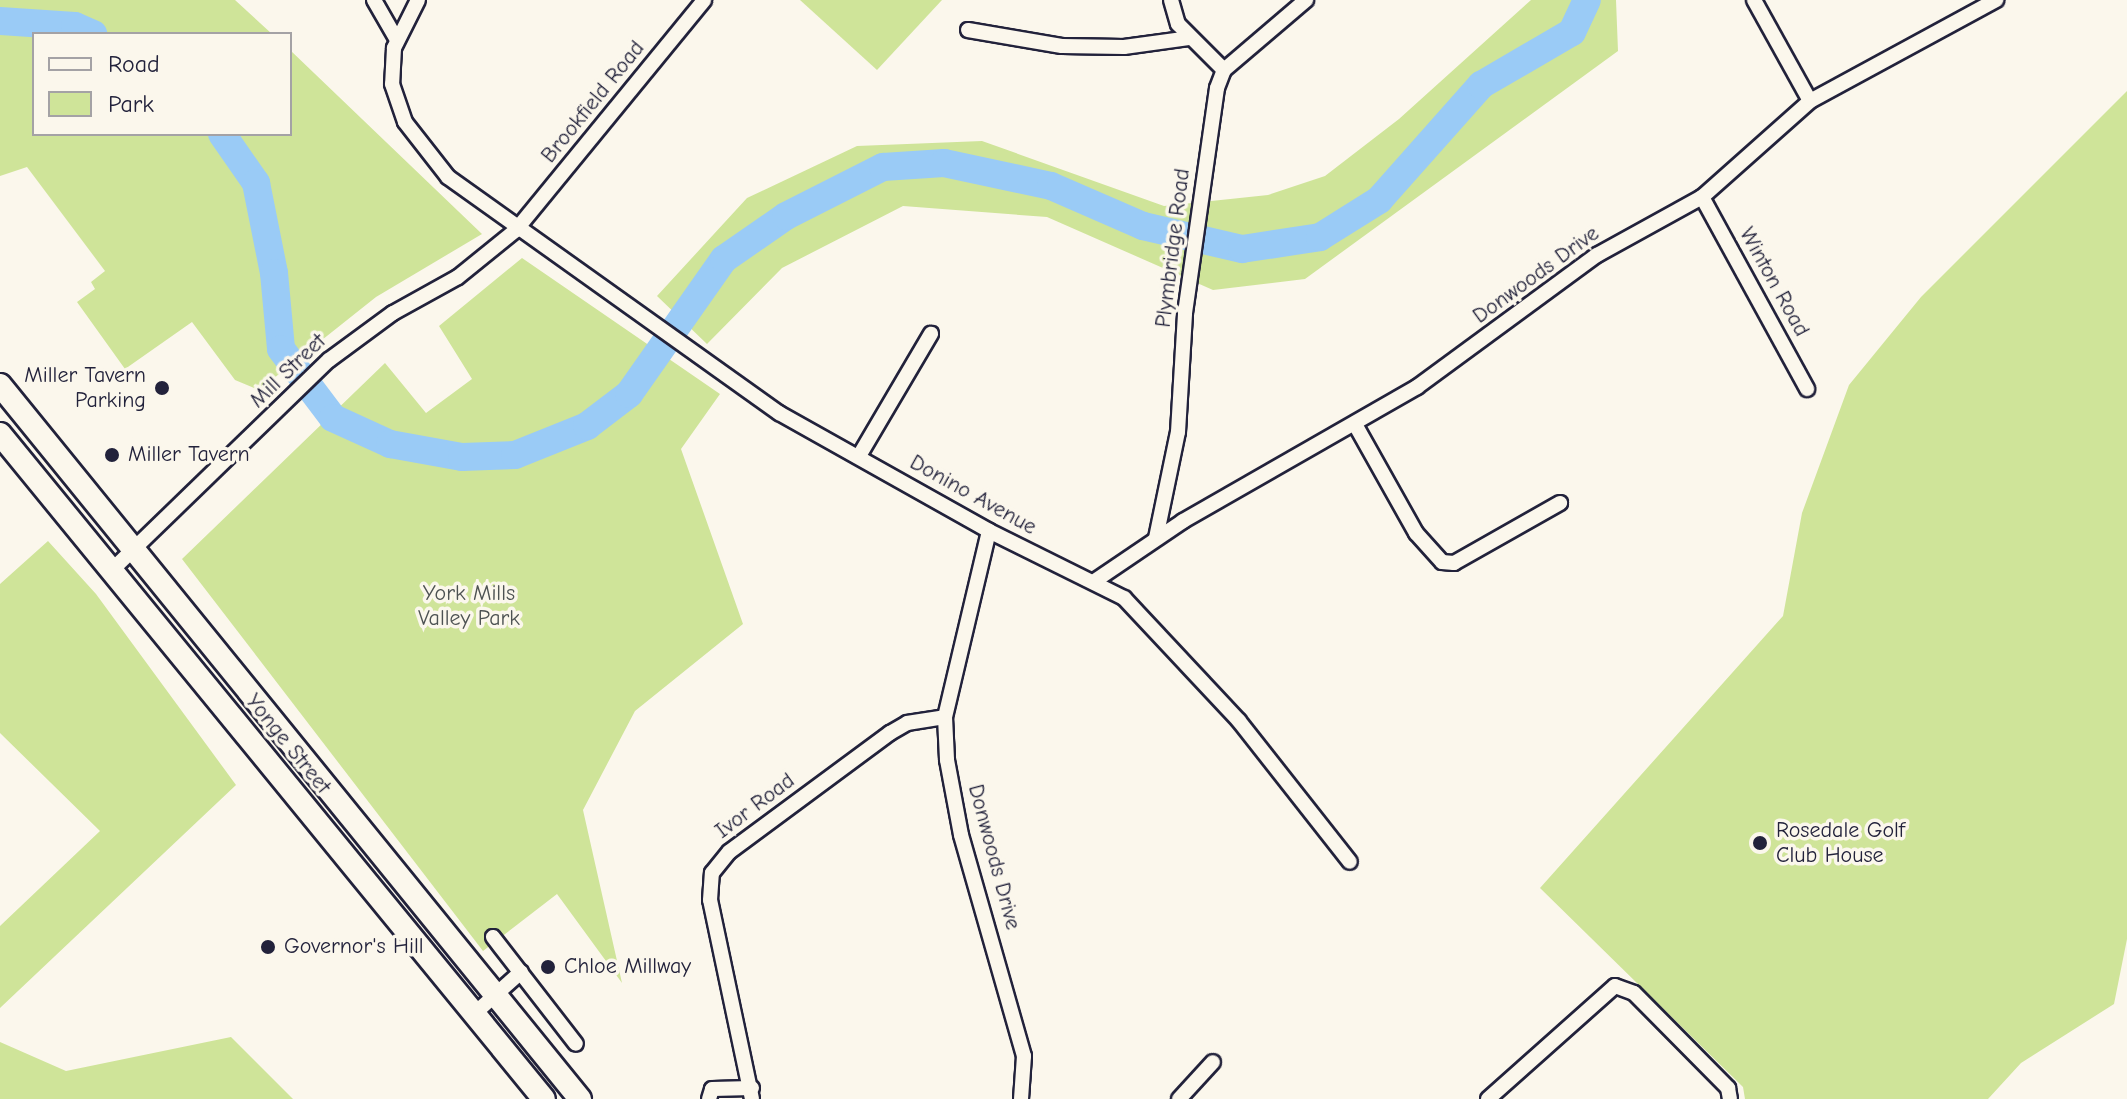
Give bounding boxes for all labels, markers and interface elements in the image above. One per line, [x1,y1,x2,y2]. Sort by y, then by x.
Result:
legend [32,32,292,136]
street label: Brookfield Road [536,36,650,168]
text: Road [108,50,160,78]
text: Park [108,90,154,118]
street label: Plymbridge Road [1150,167,1196,329]
street label: Donwoods Drive [1468,220,1604,330]
street label: Winton Road [1733,223,1815,341]
street label: Mill Street [244,328,332,414]
place label: Miller Tavern Parking [24,362,146,414]
marker: Miller Tavern Parking [153,379,171,397]
place label: Miller Tavern [128,442,250,468]
marker: Miller Tavern [103,446,121,464]
street label: Donino Avenue [905,449,1041,541]
park label: York Mills Valley Park [418,580,520,632]
street label: Yonge Street [240,689,336,799]
street label: Ivor Road [710,768,800,844]
street label: Donwoods Drive [962,782,1026,932]
place label: Rosedale Golf Club House [1776,817,1905,868]
marker: Rosedale Golf Club House [1751,834,1769,852]
place label: Governor's Hill [284,934,424,960]
marker: Governor's Hill [259,938,277,956]
place label: Chloe Millway [564,954,691,980]
marker: Chloe Millway [539,958,557,976]

